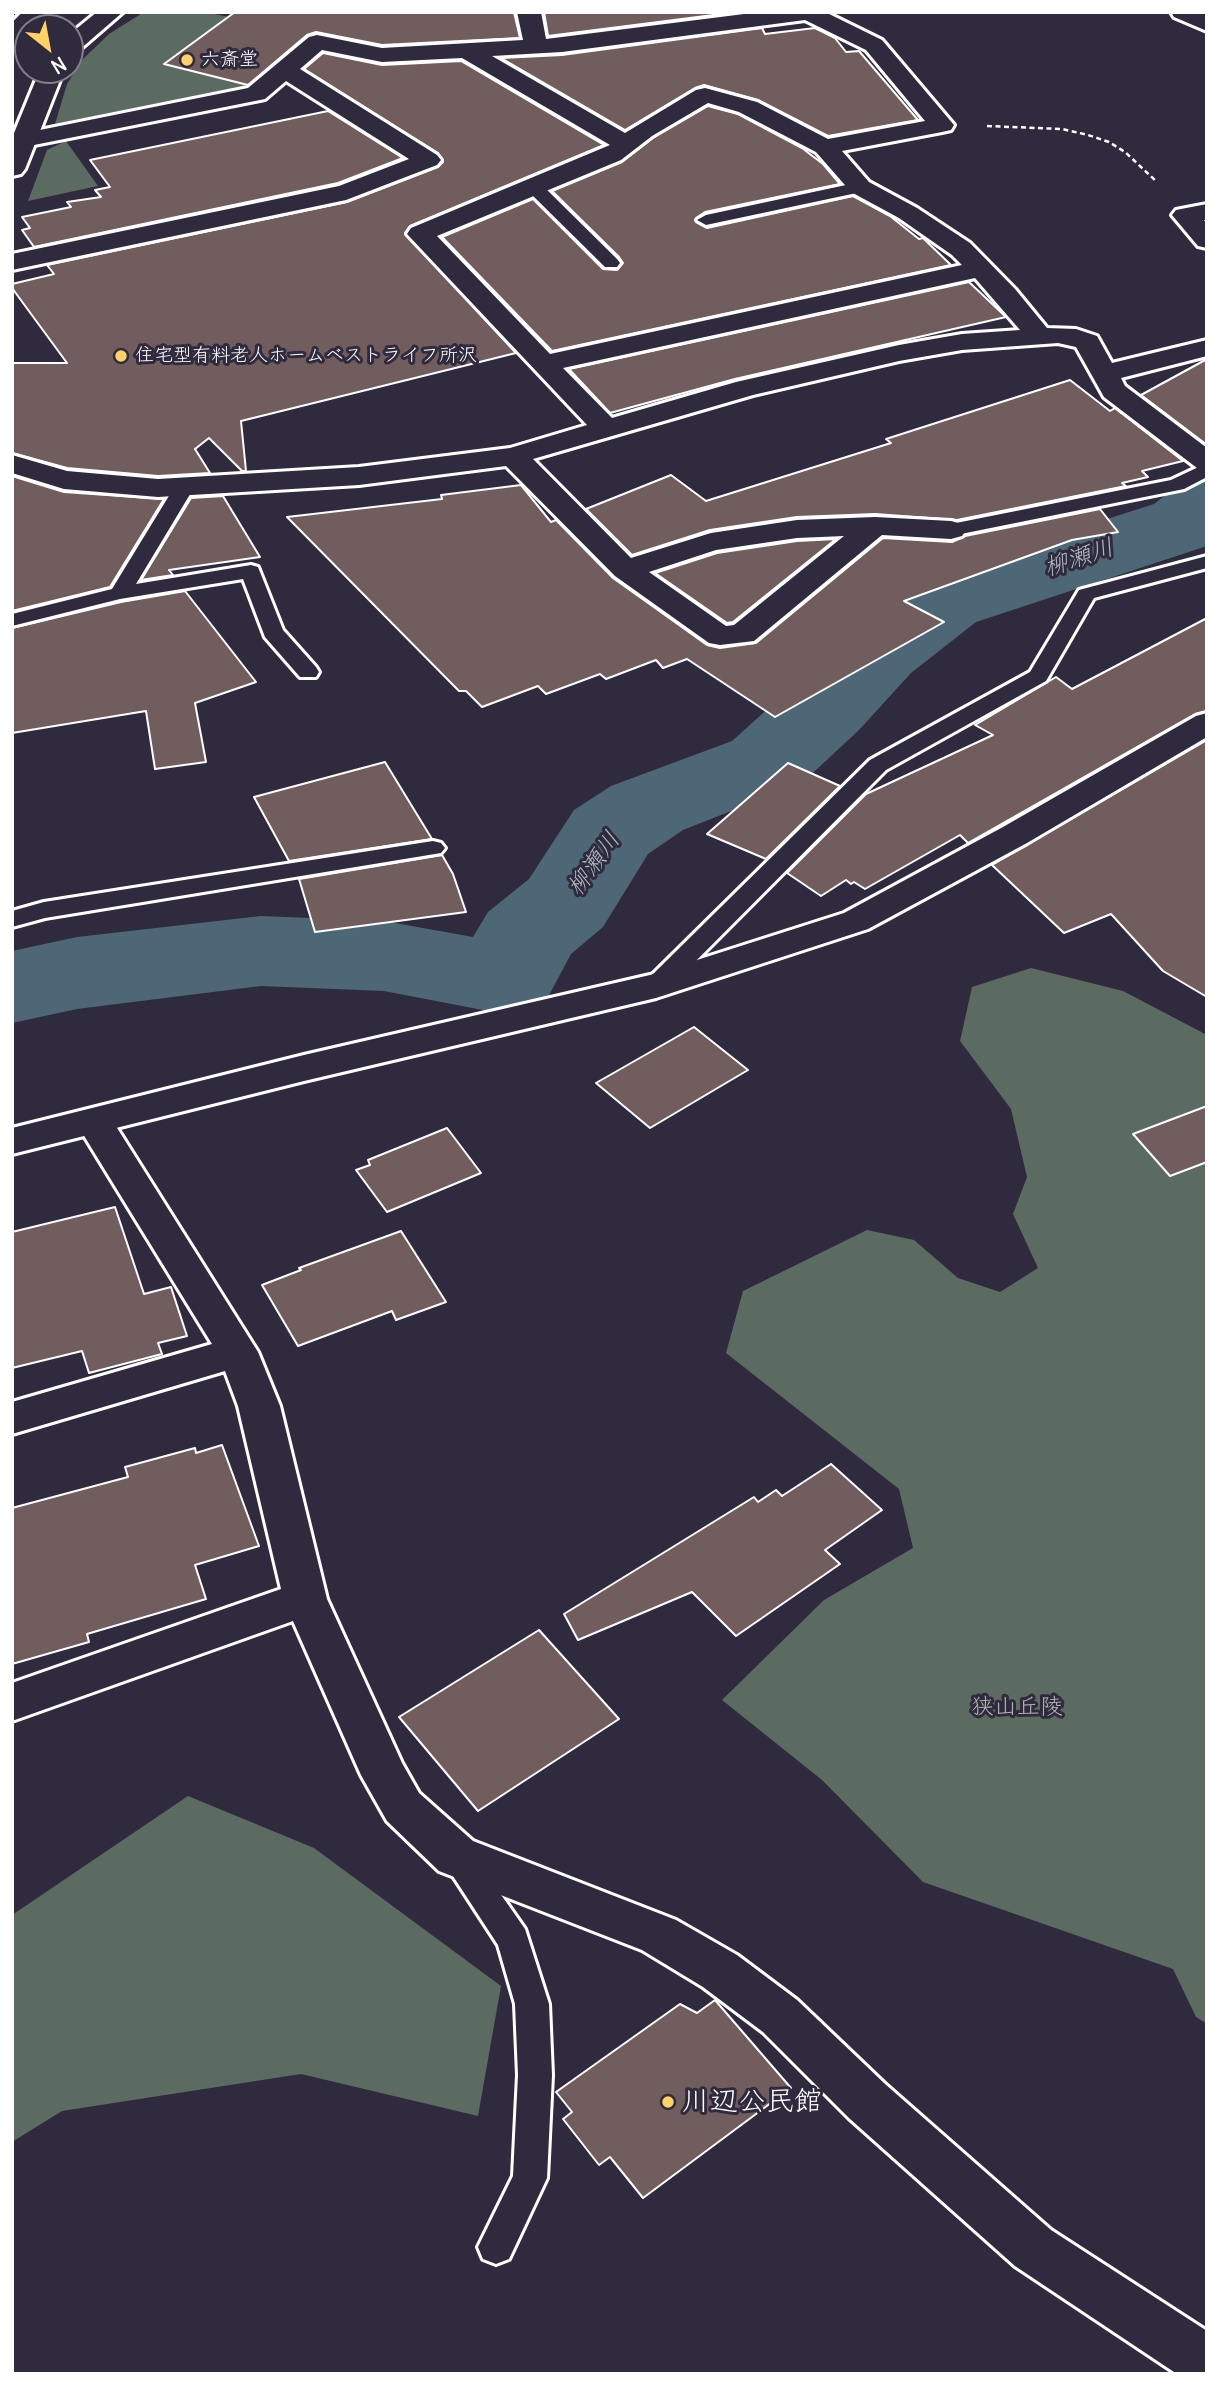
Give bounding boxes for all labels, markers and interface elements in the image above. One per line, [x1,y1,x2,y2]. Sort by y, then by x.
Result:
north arrow [14,14,84,84]
place label: 六斎堂 [201,49,258,71]
text: N [47,52,71,79]
marker: 六斎堂 [179,52,195,68]
place label: 住宅型有料老人ホームベストライフ所沢 [135,345,477,367]
marker: 住宅型有料老人ホームベストライフ所沢 [113,348,129,364]
water label: 柳瀬川 [1040,533,1118,583]
water label: 柳瀬川 [561,826,627,902]
park label: 狭山丘陵 [971,1693,1063,1721]
place label: 川辺公民館 [682,2085,822,2119]
marker: 川辺公民館 [660,2094,676,2110]

